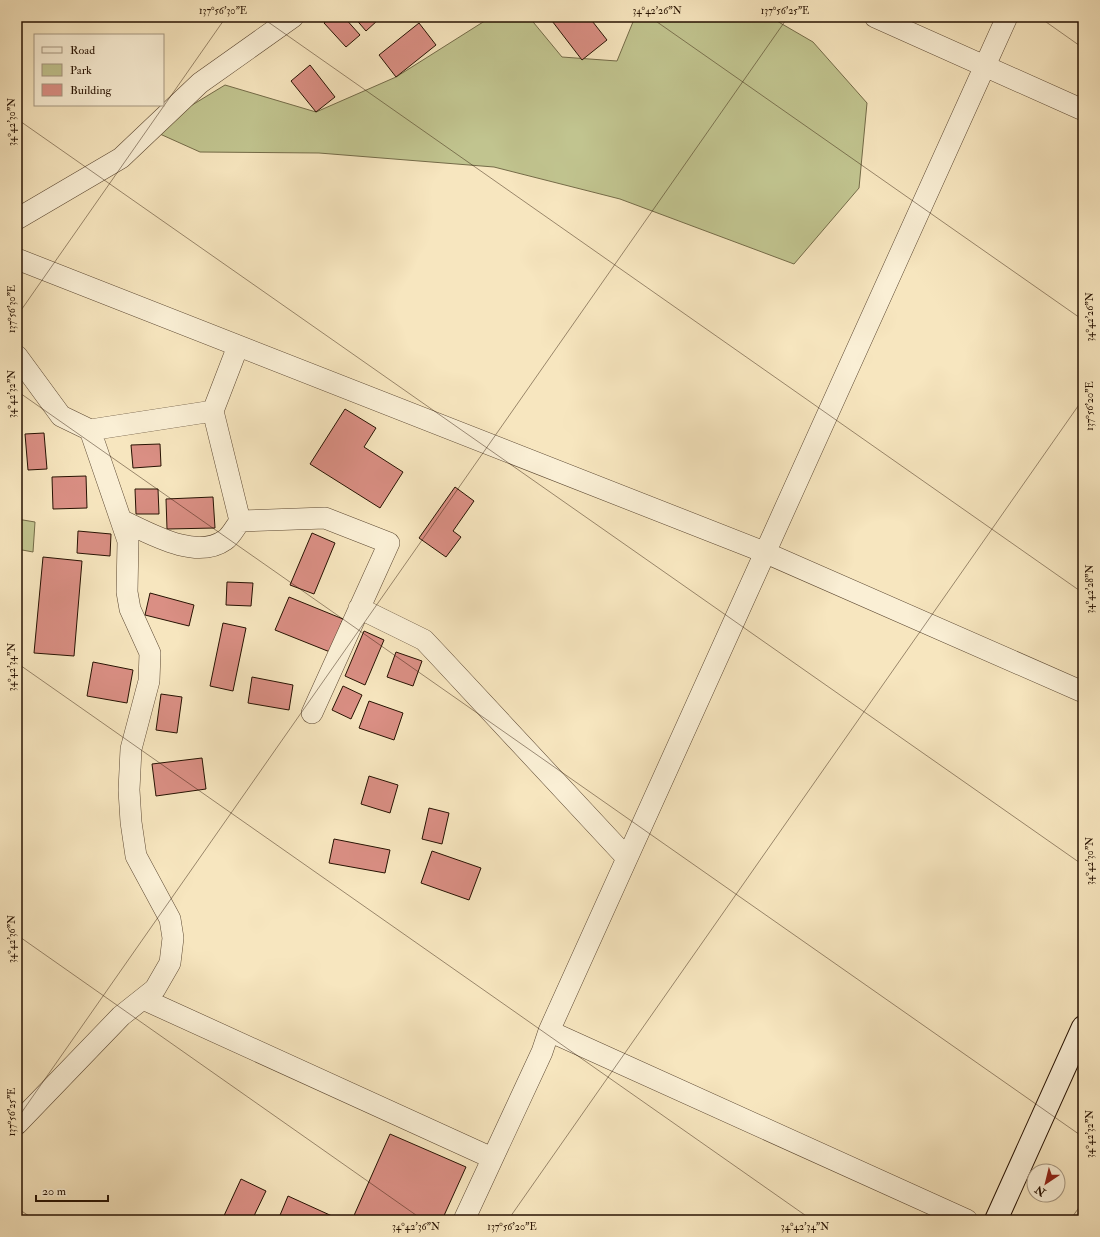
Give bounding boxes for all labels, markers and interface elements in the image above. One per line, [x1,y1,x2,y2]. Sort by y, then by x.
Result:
text: 137°56'30"E [199,5,247,17]
text: 34°42'26"N [632,5,682,17]
text: 137°56'25"E [761,5,809,17]
legend [34,34,164,106]
text: Road [70,43,95,58]
text: Park [70,63,92,78]
text: Building [70,83,113,98]
text: 34°42'30"N [6,98,18,146]
text: 137°56'30"E [6,285,18,333]
text: 34°42'26"N [1084,292,1096,342]
text: 34°42'32"N [6,370,18,418]
text: 137°56'20"E [1084,381,1096,431]
text: 34°42'28"N [1084,565,1096,613]
text: 34°42'34"N [6,643,18,691]
text: 34°42'30"N [1084,837,1096,885]
text: 34°42'36"N [6,915,18,963]
text: 137°56'25"E [6,1088,18,1136]
text: 34°42'32"N [1084,1110,1096,1158]
north arrow [1026,1163,1066,1203]
scale bar [36,1177,108,1203]
text: N [1032,1182,1049,1200]
text: 20 m [42,1184,67,1199]
text: 34°42'36"N [392,1221,440,1233]
text: 137°56'20"E [487,1221,537,1233]
text: 34°42'34"N [781,1221,829,1233]

